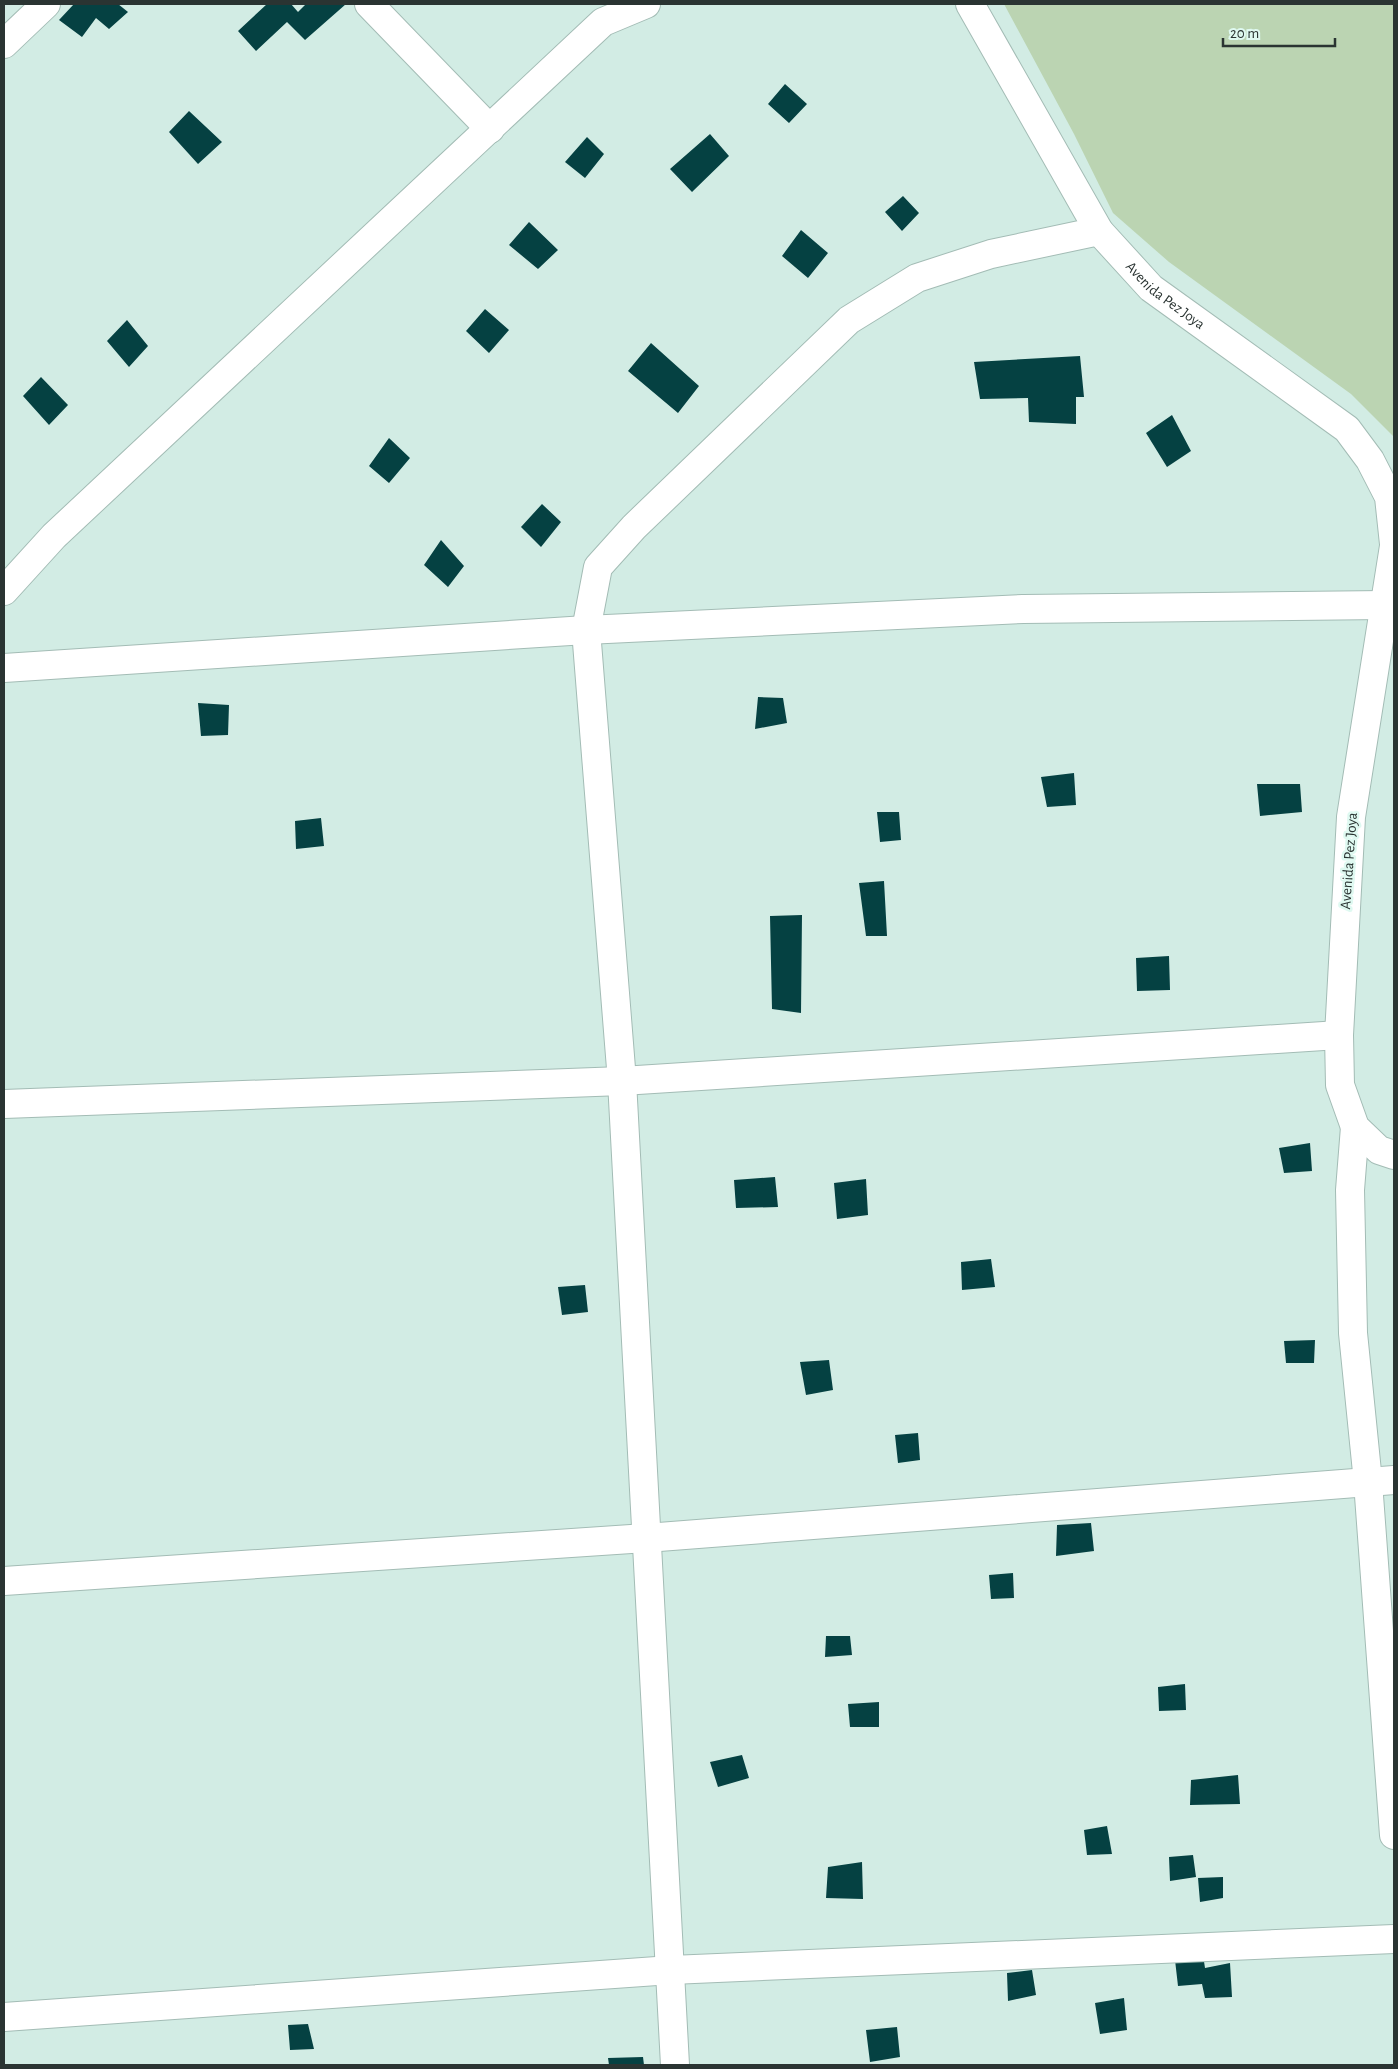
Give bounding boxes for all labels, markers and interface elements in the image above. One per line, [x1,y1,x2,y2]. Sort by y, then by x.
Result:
scale bar [1223,15,1336,47]
text: 20 m [1230,26,1259,41]
street label: Avenida Pez Joya [1123,259,1208,332]
street label: Avenida Pez Joya [1338,812,1360,910]

